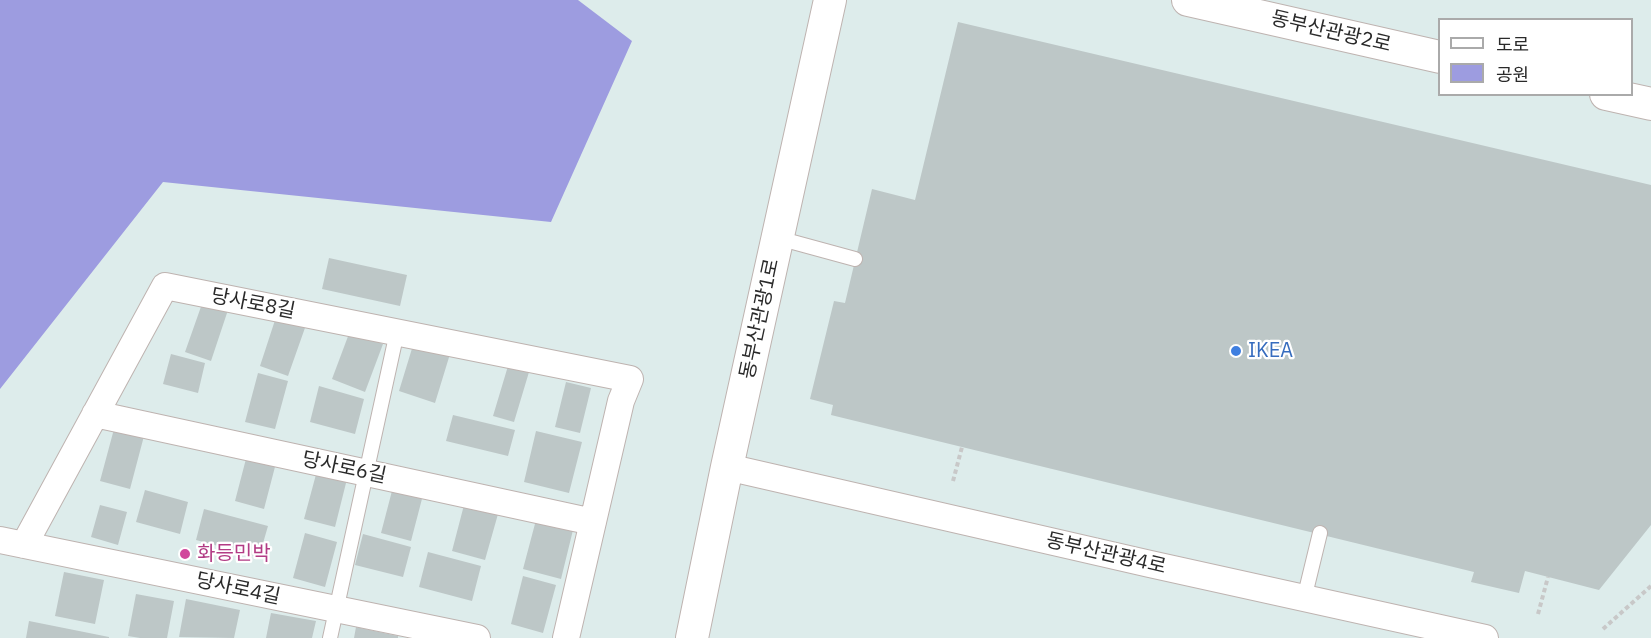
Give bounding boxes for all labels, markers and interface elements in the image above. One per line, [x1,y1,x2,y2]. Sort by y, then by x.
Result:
street label: 동부산관광2로 [1269,7,1393,57]
legend [1438,18,1633,96]
text: 도로 [1496,33,1529,56]
text: 공원 [1496,63,1529,86]
street label: 동부산관광1로 [736,257,784,381]
street label: 당사로8길 [209,284,297,324]
place label: IKEA [1248,339,1293,363]
marker: IKEA [1229,344,1243,358]
street label: 당사로6길 [300,447,388,489]
street label: 동부산관광4로 [1044,529,1168,579]
place label: 화등민박 [197,542,271,566]
marker: 화등민박 [178,547,192,561]
street label: 당사로4길 [194,568,282,610]

